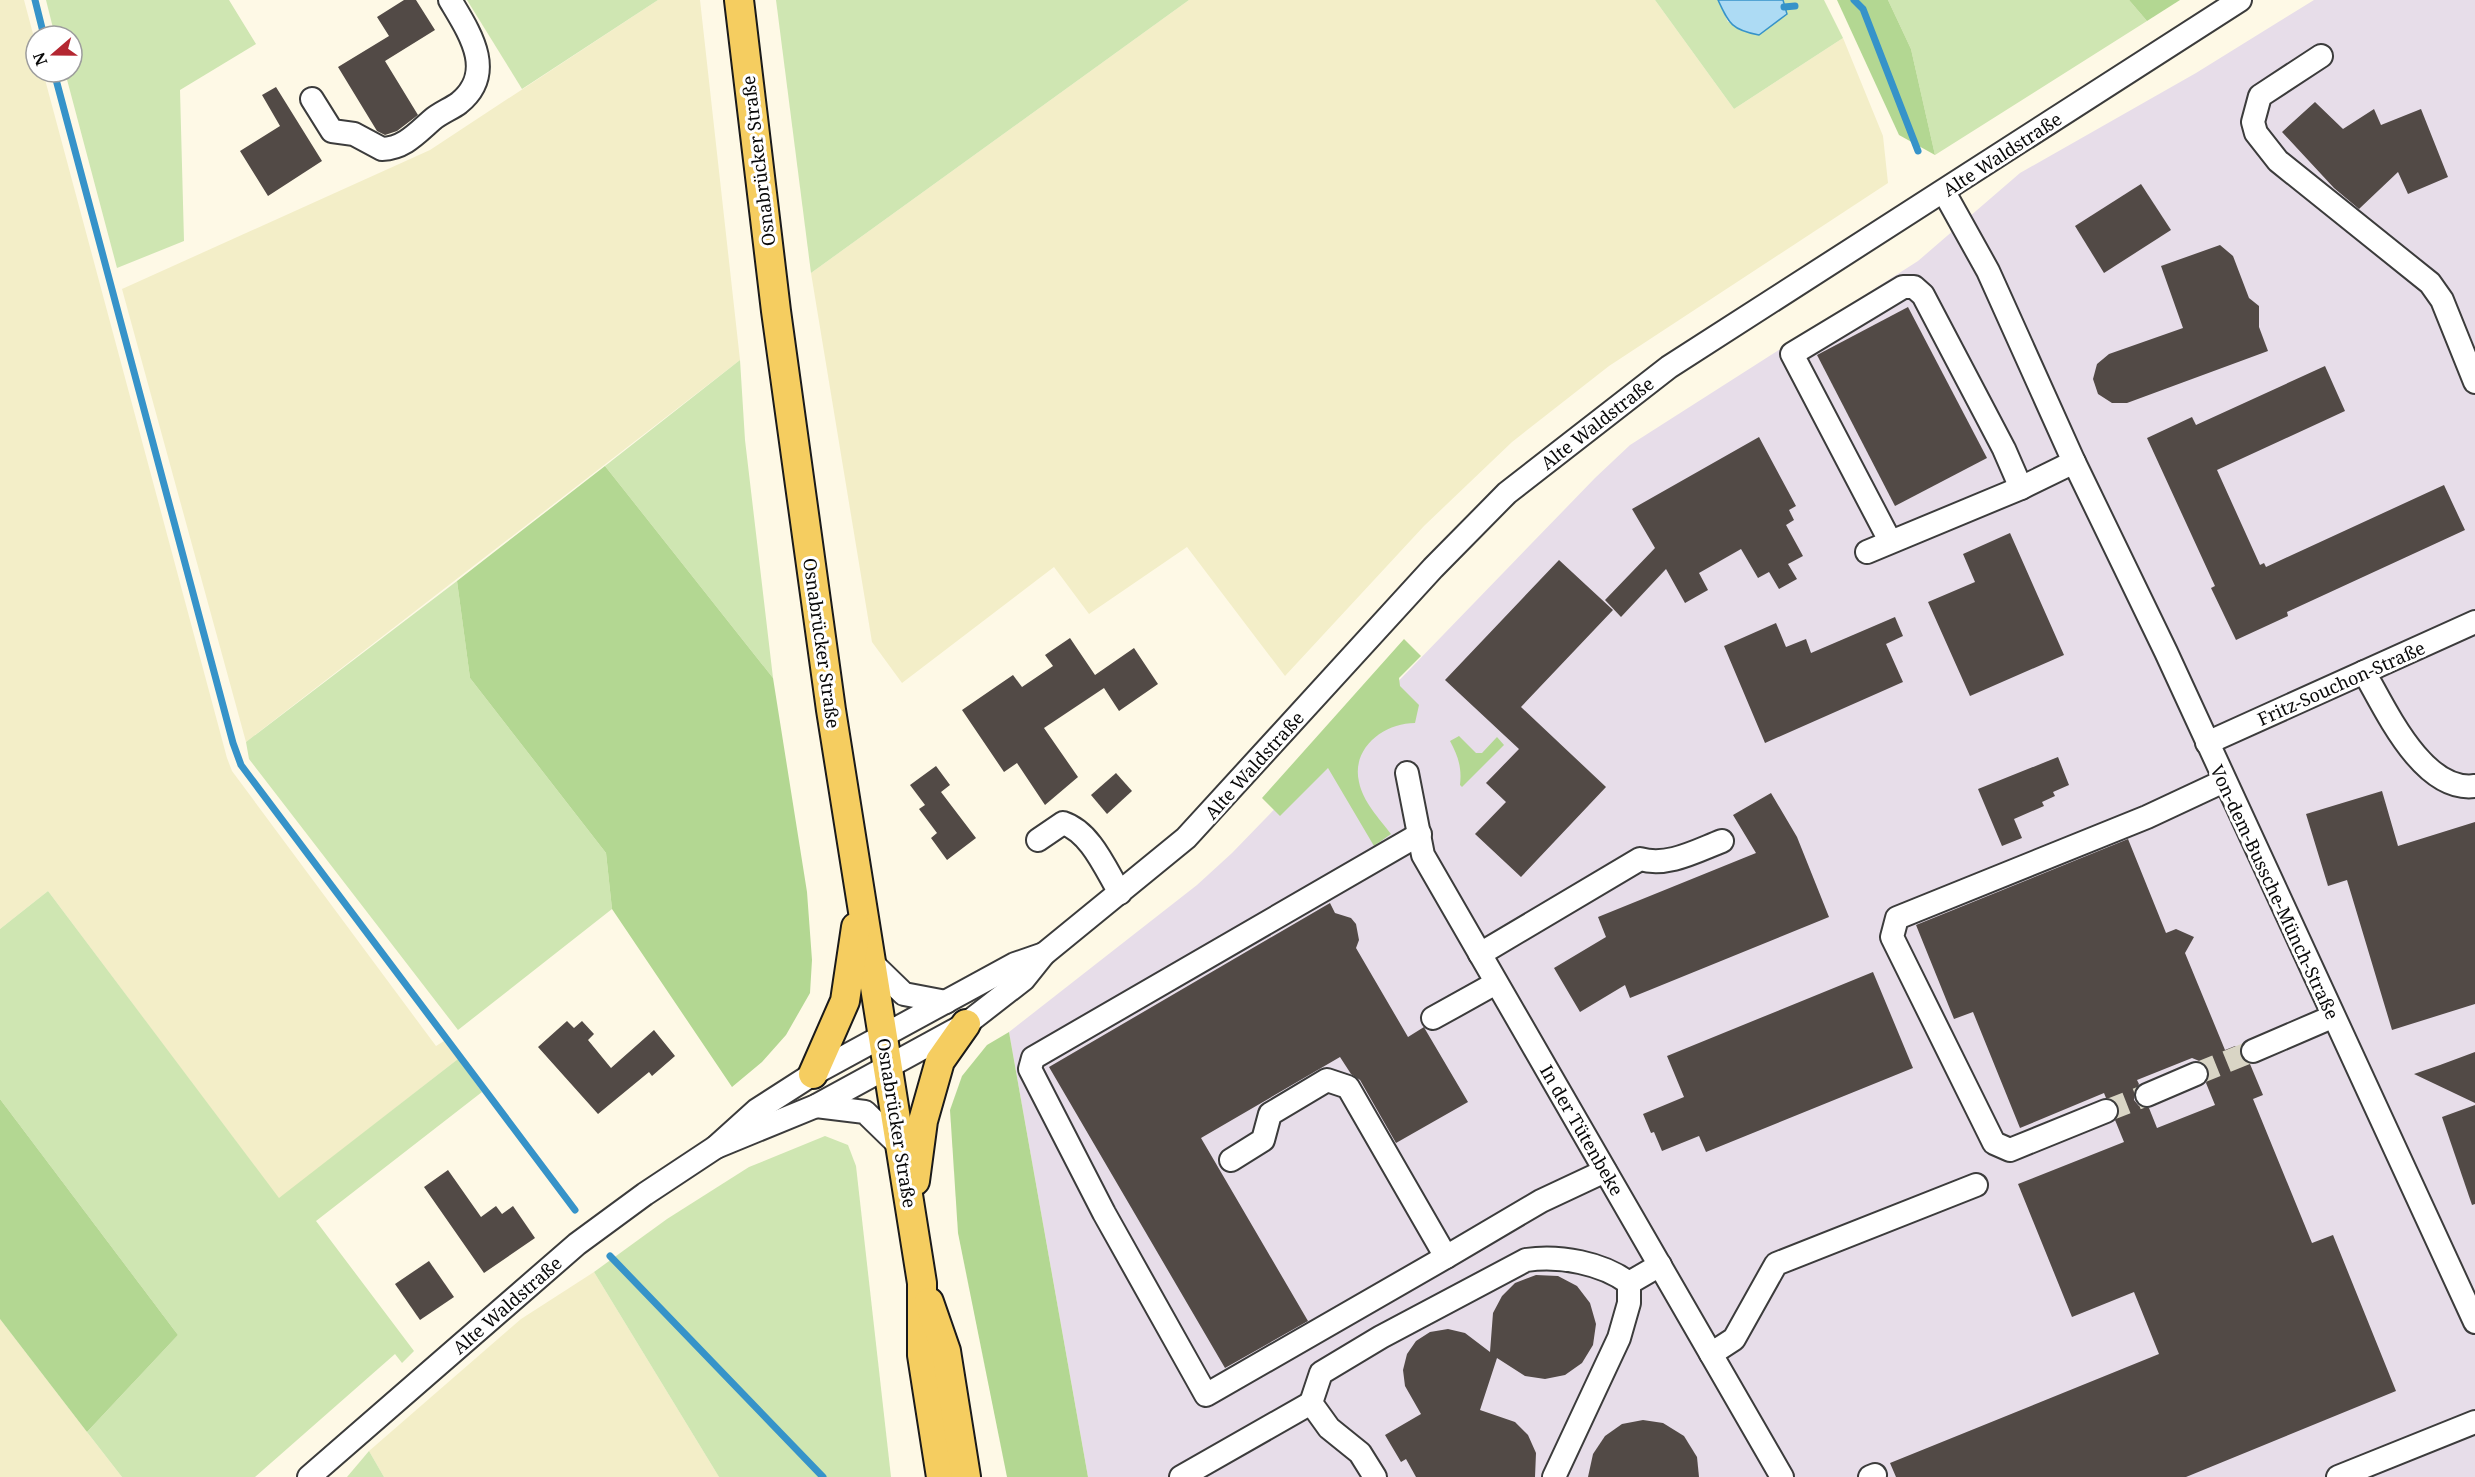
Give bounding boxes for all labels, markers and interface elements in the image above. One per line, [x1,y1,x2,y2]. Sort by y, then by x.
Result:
north arrow [24,24,84,84]
text: N [27,49,52,69]
street label: Osnabrücker Straße [736,74,780,248]
street label: Alte Waldstraße [1938,107,2066,201]
street label: Alte Waldstraße [1536,371,1658,475]
street label: Osnabrücker Straße [798,556,846,730]
street label: Fritz-Souchon-Straße [2253,635,2429,731]
street label: Alte Waldstraße [1199,706,1309,824]
street label: Von-dem-Bussche-Münch-Straße [2205,761,2345,1023]
street label: Osnabrücker Straße [872,1036,922,1210]
street label: In der Tütenbeke [1535,1060,1629,1200]
street label: Alte Waldstraße [447,1251,567,1359]

